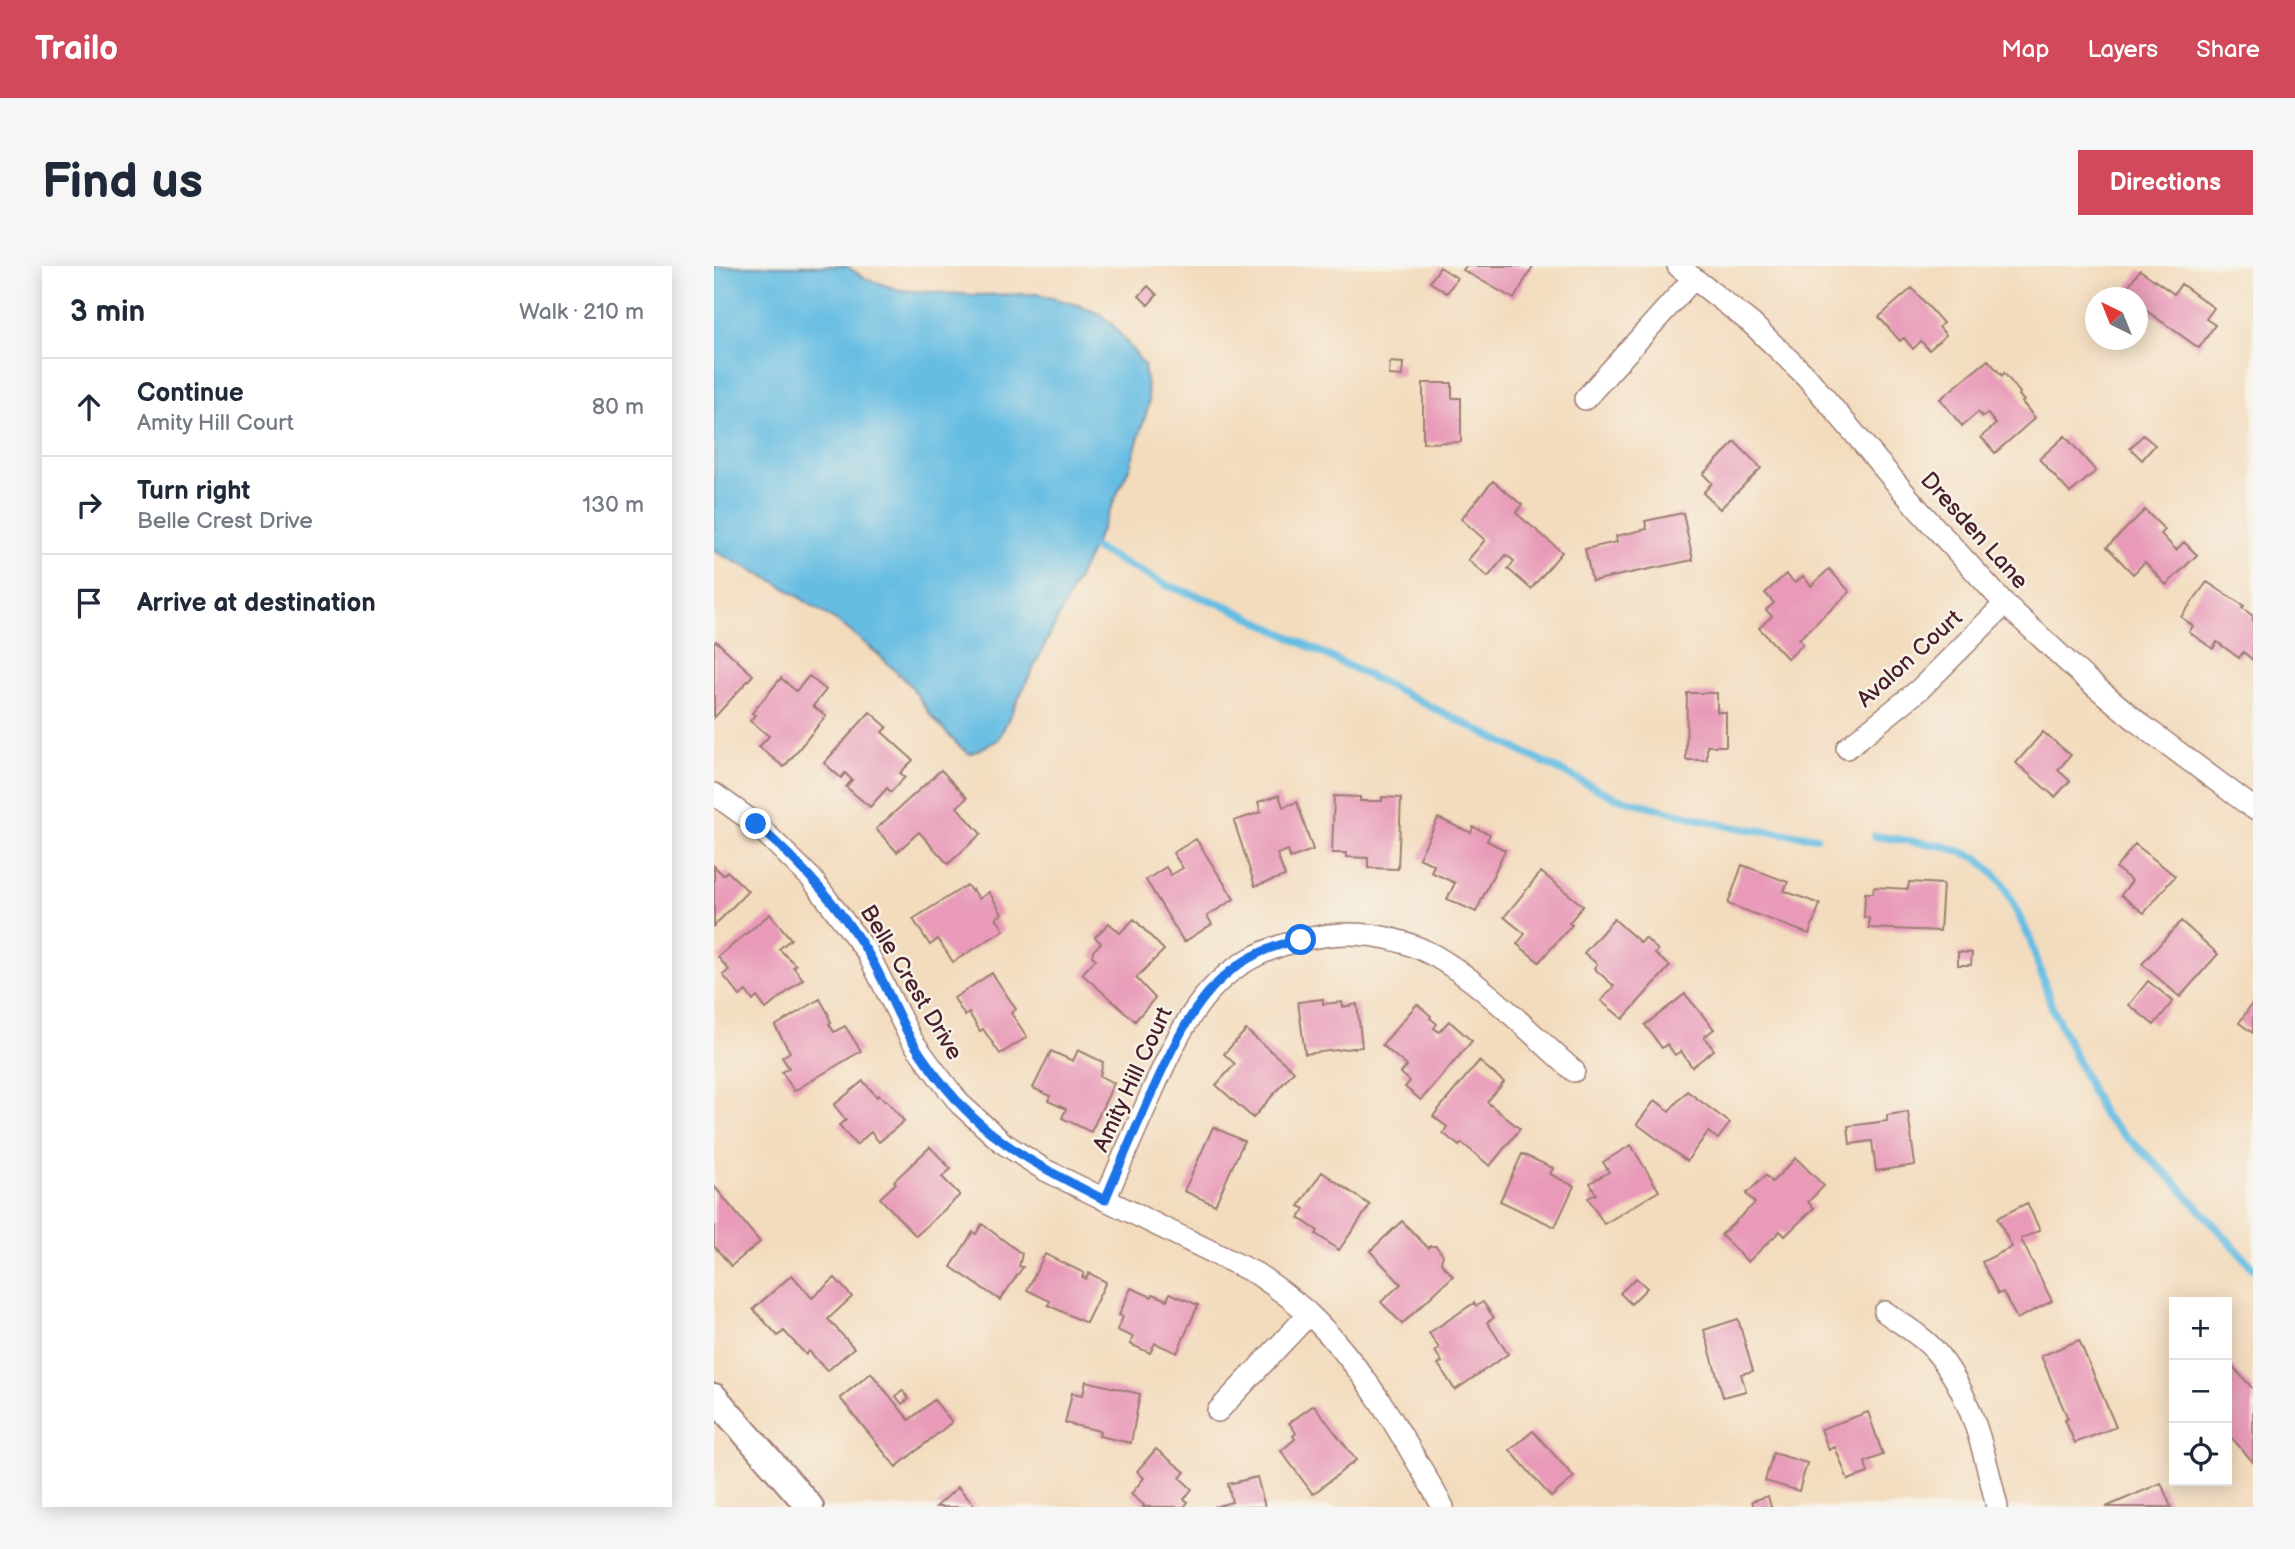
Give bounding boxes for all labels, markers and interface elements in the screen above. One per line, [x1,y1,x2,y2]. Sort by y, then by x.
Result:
text: Trailo [35,29,118,69]
text: Map [2001,35,2049,64]
text: Layers [2087,35,2158,64]
text: Share [2196,35,2260,64]
button: Directions [2078,150,2253,215]
text: Find us [42,153,203,212]
north arrow [2085,287,2148,350]
text: 3 min [70,294,145,330]
text: Walk · 210 m [519,298,644,326]
text: Continue [137,378,244,409]
icon: ahead [70,388,108,426]
text: 80 m [592,393,644,421]
text: Amity Hill Court [137,409,294,437]
street label: Dresden Lane [1914,466,2034,595]
text: Turn right [137,476,250,507]
icon: right [70,486,108,524]
text: 130 m [582,491,644,519]
text: Belle Crest Drive [137,507,313,535]
icon: arrive [70,584,108,622]
text: Arrive at destination [137,588,376,619]
street label: Avalon Court [1851,604,1968,713]
route end [740,808,771,839]
street label: Belle Crest Drive [854,900,968,1065]
route start [1285,924,1316,955]
street label: Amity Hill Court [1087,1002,1179,1156]
map controls [2169,1297,2232,1486]
button: + [2169,1297,2232,1360]
button: − [2169,1360,2232,1423]
button: locate [2169,1423,2232,1486]

